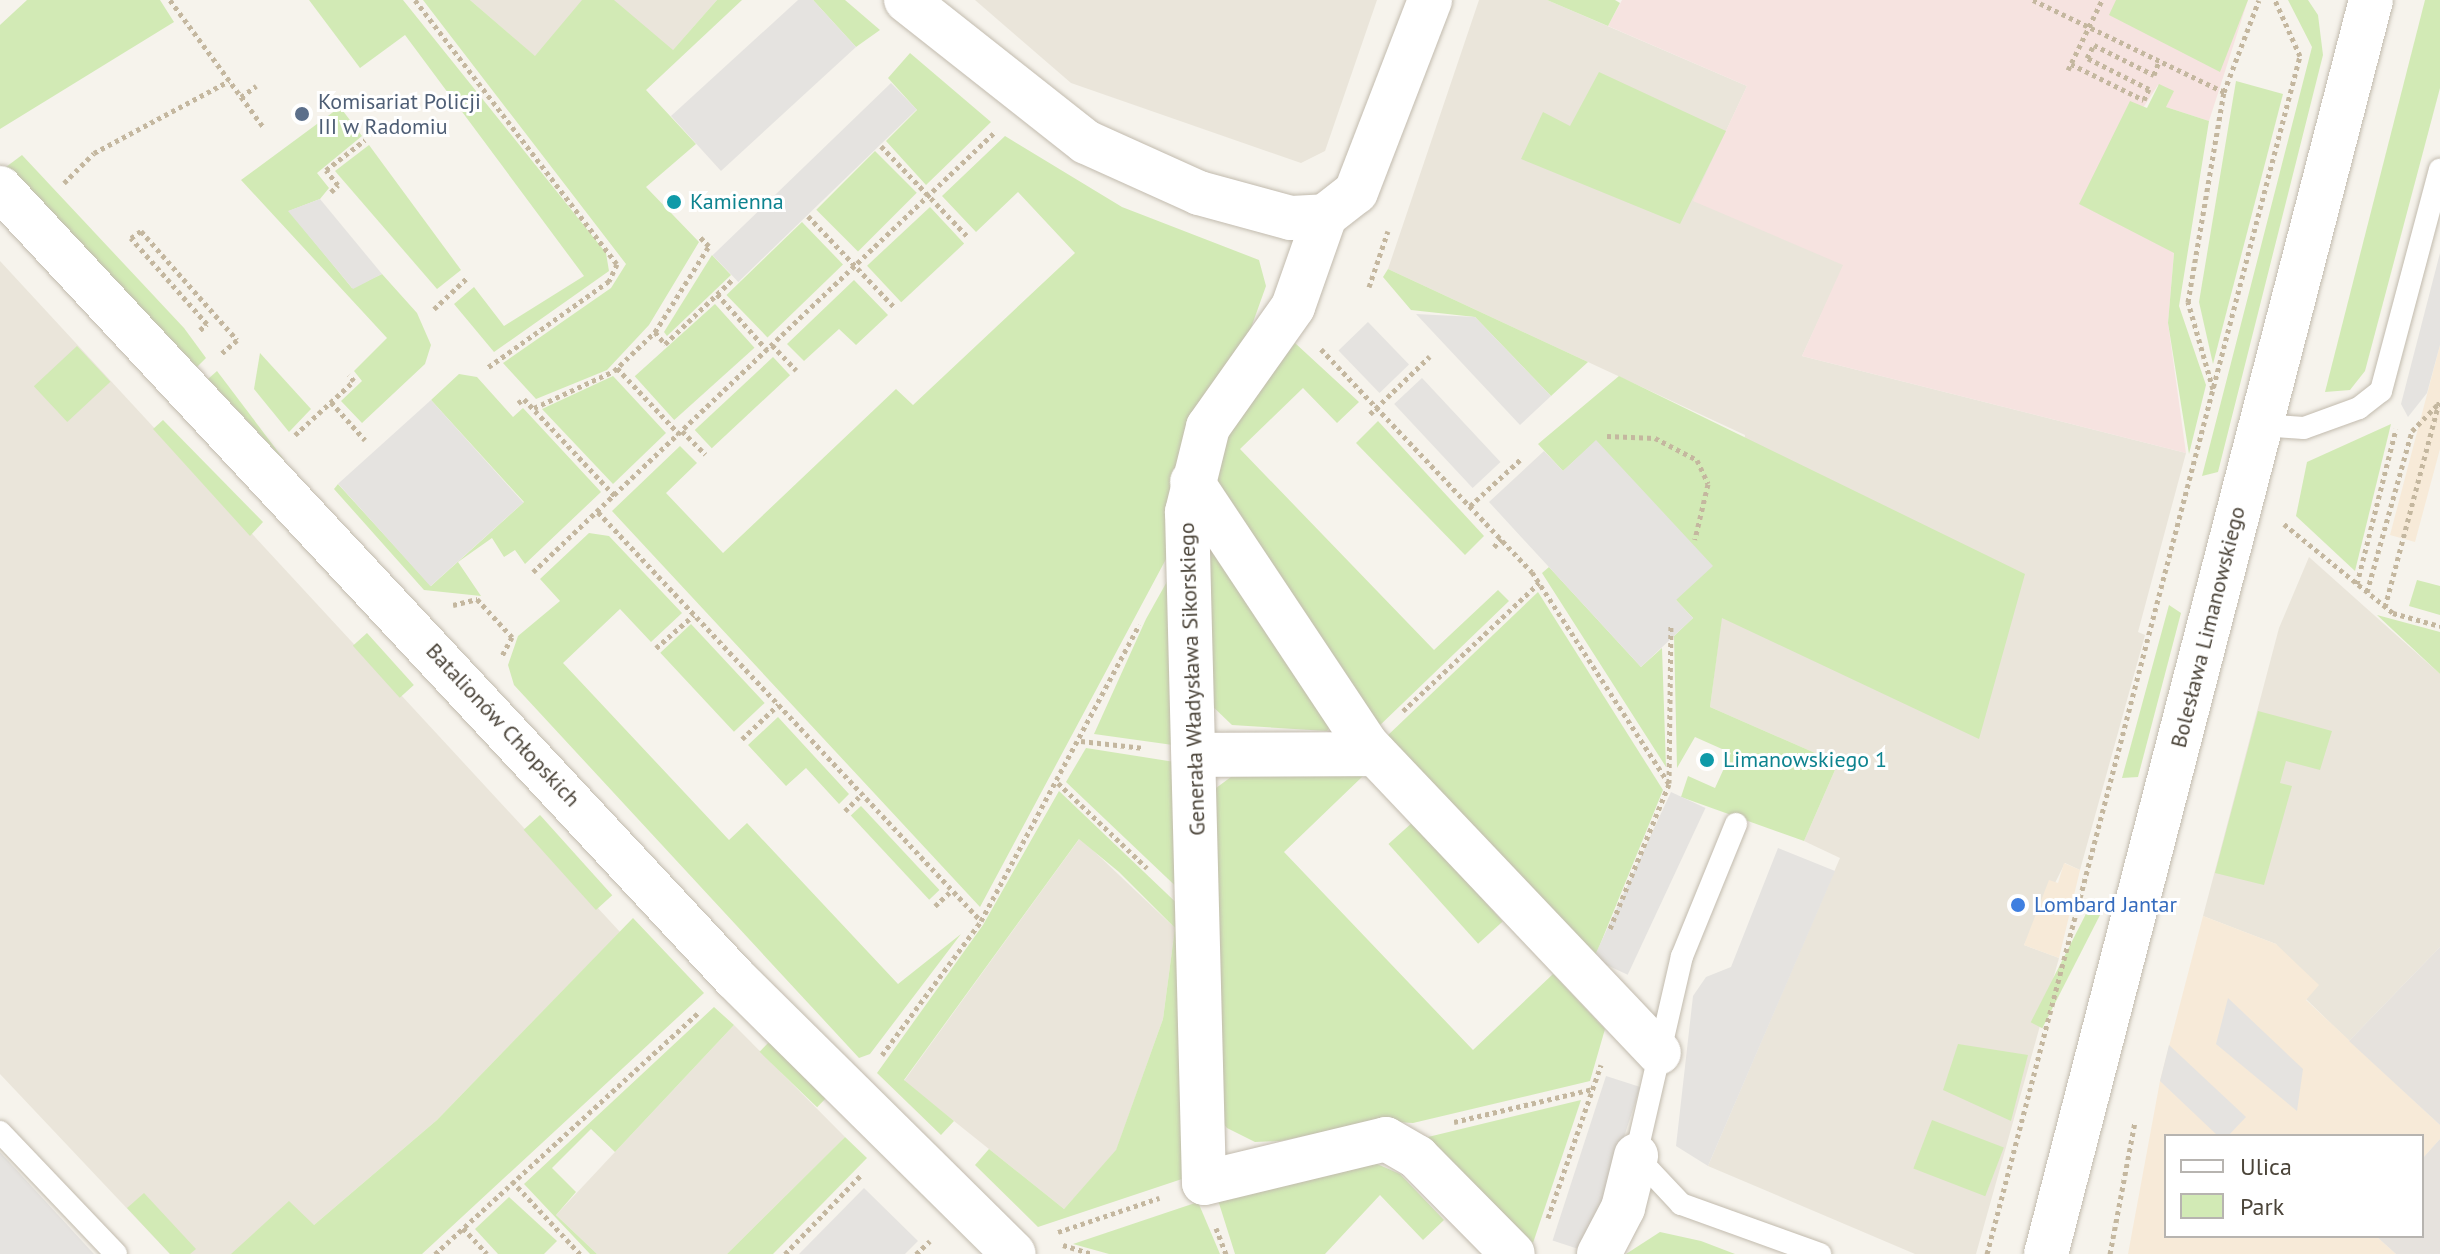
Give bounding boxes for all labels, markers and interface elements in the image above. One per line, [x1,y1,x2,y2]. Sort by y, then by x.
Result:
place label: Komisariat Policji III w Radomiu [318,88,481,140]
marker: Komisariat Policji III w Radomiu [293,105,311,123]
place label: Kamienna [690,189,784,215]
marker: Kamienna [665,193,683,211]
street label: Bolesława Limanowskiego [2165,504,2251,750]
street label: Generała Władysława Sikorskiego [1173,522,1211,836]
street label: Batalionów Chłopskich [420,638,586,812]
place label: Limanowskiego 1 [1723,747,1887,773]
marker: Limanowskiego 1 [1698,751,1716,769]
place label: Lombard Jantar [2034,892,2177,918]
marker: Lombard Jantar [2009,896,2027,914]
legend [2164,1134,2424,1238]
text: Ulica [2240,1151,2292,1182]
text: Park [2240,1191,2284,1222]

